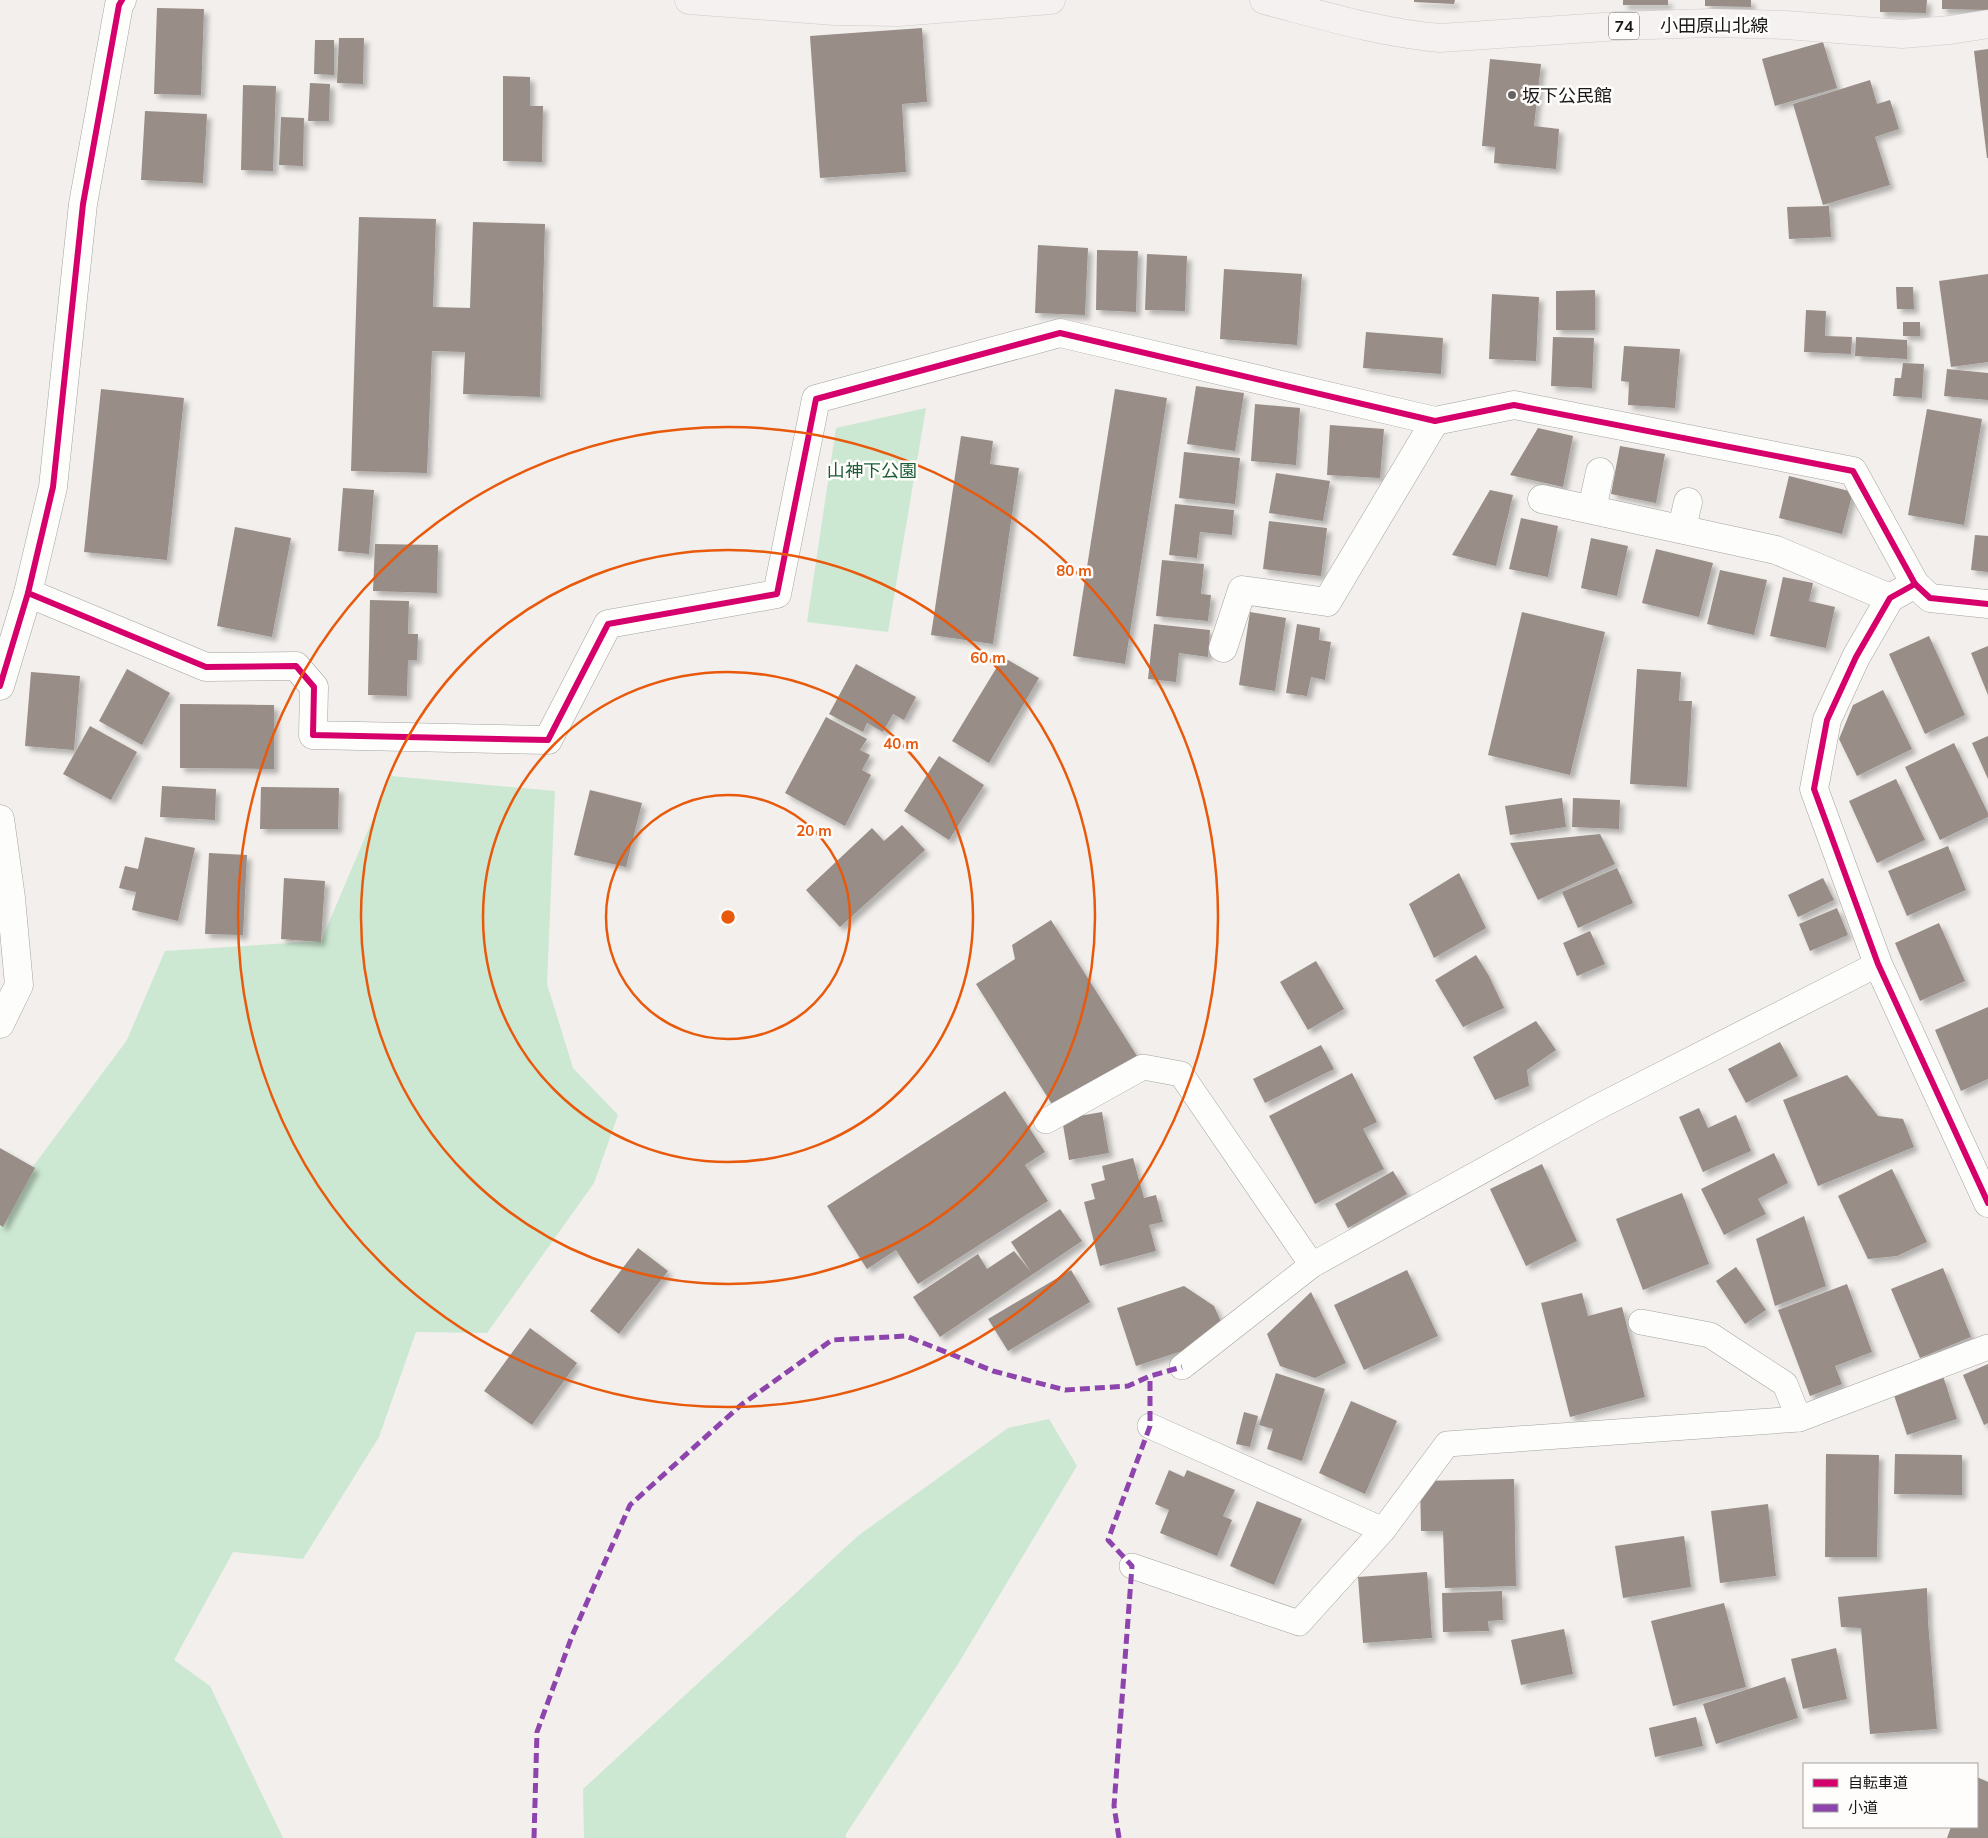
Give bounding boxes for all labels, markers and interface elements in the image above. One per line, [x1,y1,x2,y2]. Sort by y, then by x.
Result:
road number: 74 [1609,12,1639,40]
street label: 小田原山北線 [1660,14,1768,37]
place label: 坂下公民館 [1522,84,1612,107]
marker: 坂下公民館 [1506,89,1518,101]
park label: 山神下公園 [827,459,917,482]
text: 80 m [1056,561,1092,580]
text: 60 m [970,648,1006,667]
text: 40 m [883,734,919,753]
text: 20 m [796,821,832,840]
centre of rings [719,908,737,926]
legend [1803,1763,1978,1828]
text: 自転車道 [1848,1773,1908,1792]
text: 小道 [1848,1798,1878,1817]

